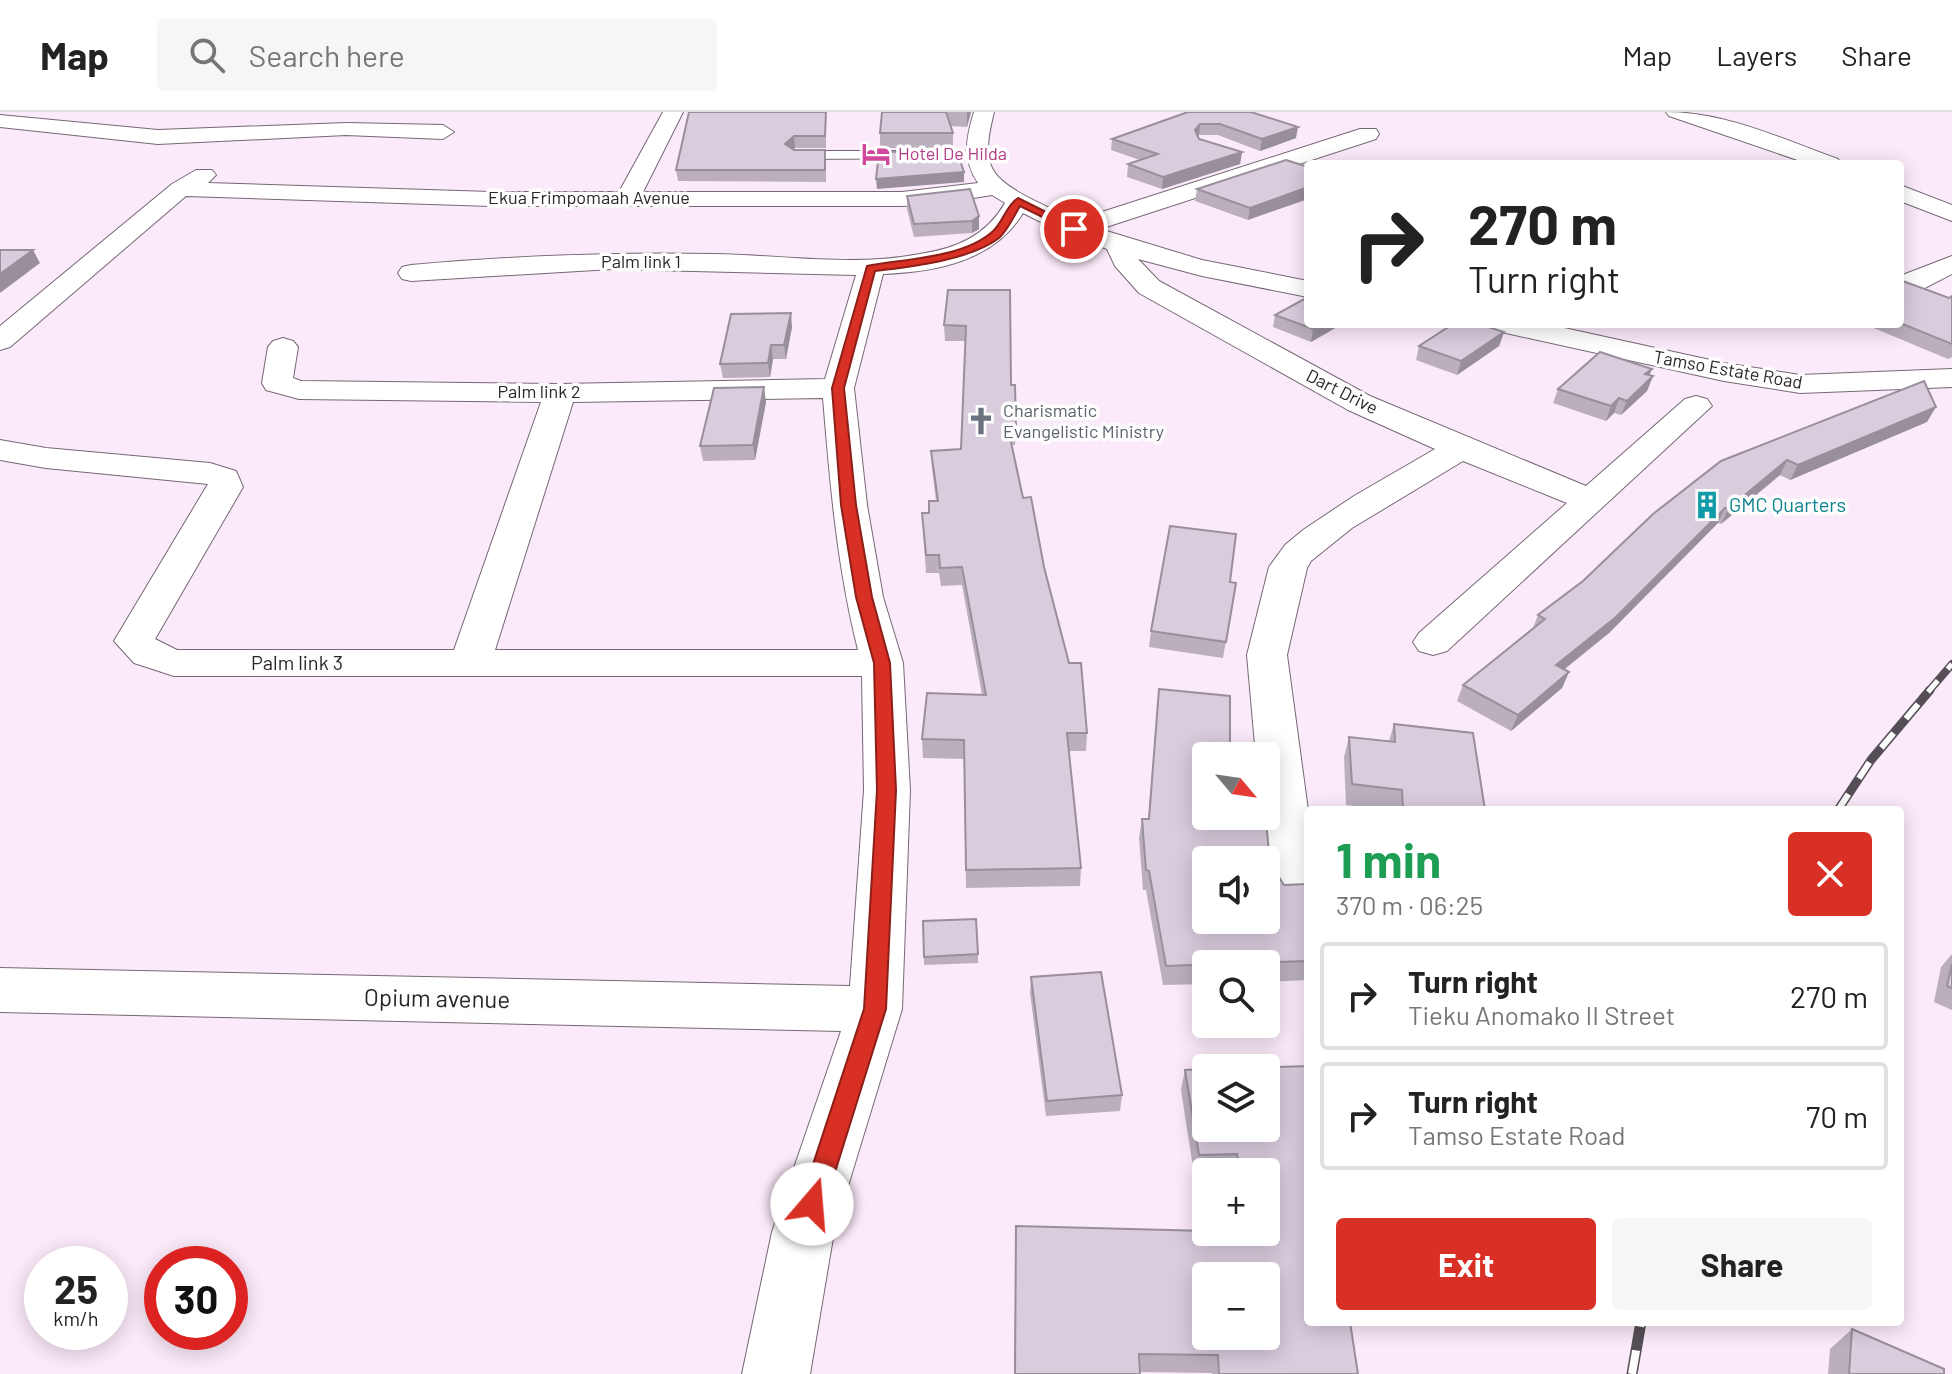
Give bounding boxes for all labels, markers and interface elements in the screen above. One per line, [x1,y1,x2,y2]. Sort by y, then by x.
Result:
search box [157,19,717,91]
text: Map [40,32,109,78]
icon: search [185,33,229,77]
text: Search here [249,37,405,73]
text: Map [1622,38,1672,72]
text: Layers [1716,38,1797,72]
text: Share [1841,38,1912,72]
hotel icon: Hotel De Hilda [861,139,891,169]
place label: Hotel De Hilda [898,142,1007,164]
street label: Ekua Frimpomaah Avenue [488,186,690,208]
text: 270 m [1468,189,1617,256]
icon: right [1336,192,1440,296]
pin [1040,195,1108,263]
icon: arrive [1052,207,1096,251]
street label: Palm link 1 [601,250,681,272]
text: Turn right [1468,257,1620,300]
street label: Tamso Estate Road [1652,345,1804,393]
street label: Dart Drive [1303,364,1382,418]
street label: Palm link 2 [497,380,581,402]
place label: Charismatic Evangelistic Ministry [1003,399,1164,442]
church icon: Charismatic Evangelistic Ministry [966,406,996,436]
building icon: GMC Quarters [1692,490,1722,520]
place label: GMC Quarters [1729,492,1846,516]
street label: Palm link 3 [251,650,343,674]
north arrow [1192,742,1280,830]
map controls [1192,742,1280,1350]
text: 1 min [1336,830,1441,888]
button: close [1788,832,1872,916]
button: sound [1192,846,1280,934]
text: 370 m · 06:25 [1336,889,1483,920]
button: search [1192,950,1280,1038]
text: Turn right [1408,963,1538,999]
icon: right [1340,974,1384,1018]
text: 270 m [1790,978,1868,1014]
street label: Opium avenue [364,982,510,1013]
text: Tieku Anomako II Street [1408,999,1675,1030]
button: layers [1192,1054,1280,1142]
text: Turn right [1408,1083,1538,1119]
icon: right [1340,1094,1384,1138]
text: 70 m [1806,1098,1868,1134]
text: Tamso Estate Road [1408,1119,1626,1150]
button: + [1192,1158,1280,1246]
position arrow [770,1162,854,1246]
button: Exit [1336,1218,1596,1310]
button: Share [1612,1218,1872,1310]
speed limit sign: 30 [144,1246,248,1350]
button: − [1192,1262,1280,1350]
text: 25 [54,1264,98,1312]
text: km/h [53,1306,99,1330]

